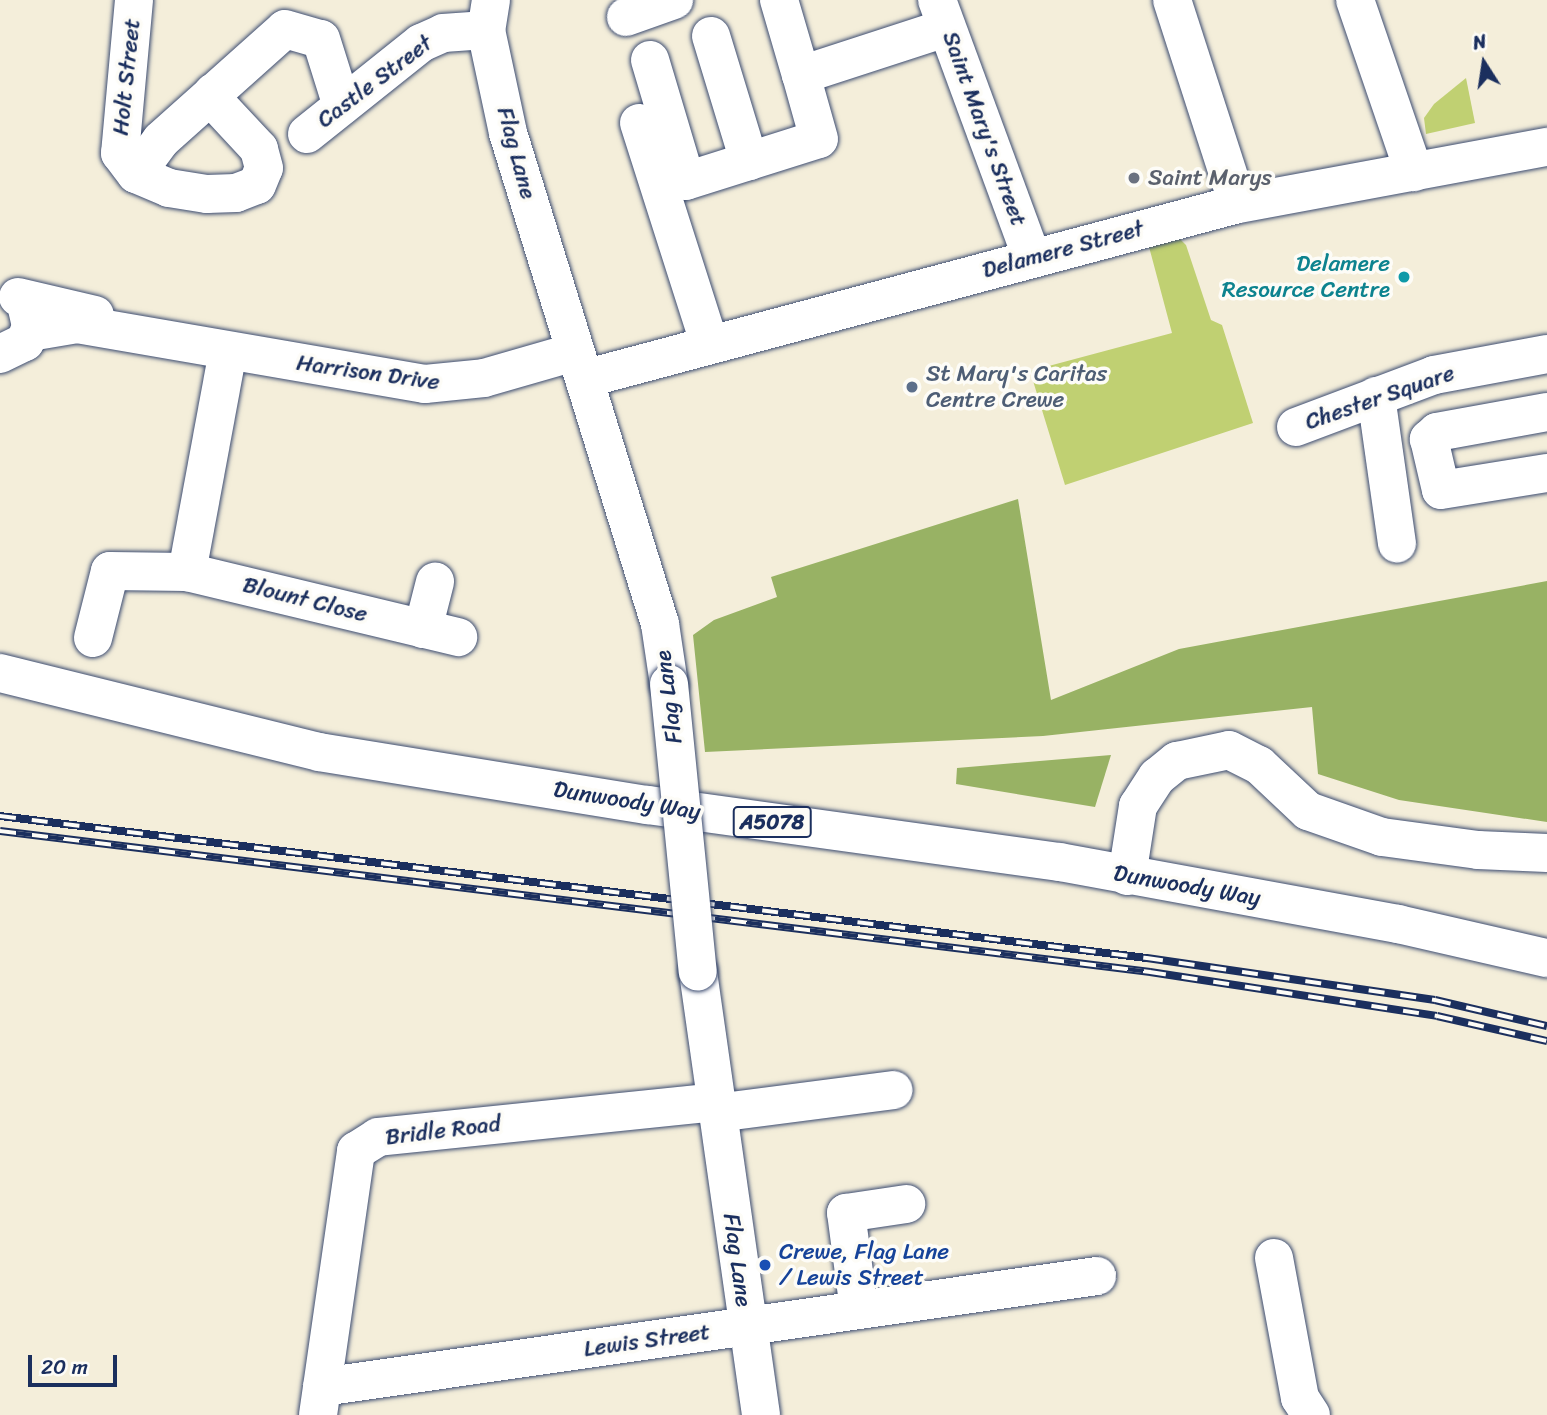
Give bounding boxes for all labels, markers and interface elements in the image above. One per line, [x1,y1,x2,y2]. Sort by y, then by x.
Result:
street label: Holt Street [107,17,147,137]
text: N [1470,24,1489,59]
north arrow [1449,28,1519,98]
street label: Saint Mary's Street [936,29,1032,229]
street label: Castle Street [312,30,438,134]
street label: Flag Lane [490,104,542,202]
place label: Saint Marys [1148,164,1270,192]
marker: Saint Marys [1126,170,1142,186]
street label: Delamere Street [979,215,1147,285]
place label: Delamere Resource Centre [1221,250,1390,304]
marker: Delamere Resource Centre [1396,269,1412,285]
street label: Harrison Drive [295,349,441,397]
place label: St Mary's Caritas Centre Crewe [926,360,1105,414]
street label: Chester Square [1302,360,1458,436]
marker: St Mary's Caritas Centre Crewe [904,379,920,395]
street label: Blount Close [240,571,370,629]
street label: Flag Lane [650,648,688,746]
street label: Dunwoody Way [551,776,703,826]
road number: A5078 [732,804,812,840]
street label: Dunwoody Way [1111,859,1263,913]
street label: Bridle Road [384,1110,502,1152]
street label: Flag Lane [717,1211,757,1309]
place label: Crewe, Flag Lane / Lewis Street [779,1238,949,1292]
marker: Crewe, Flag Lane / Lewis Street [757,1257,773,1273]
street label: Lewis Street [582,1318,712,1364]
scale bar [32,1342,121,1386]
text: 20 m [41,1348,88,1386]

